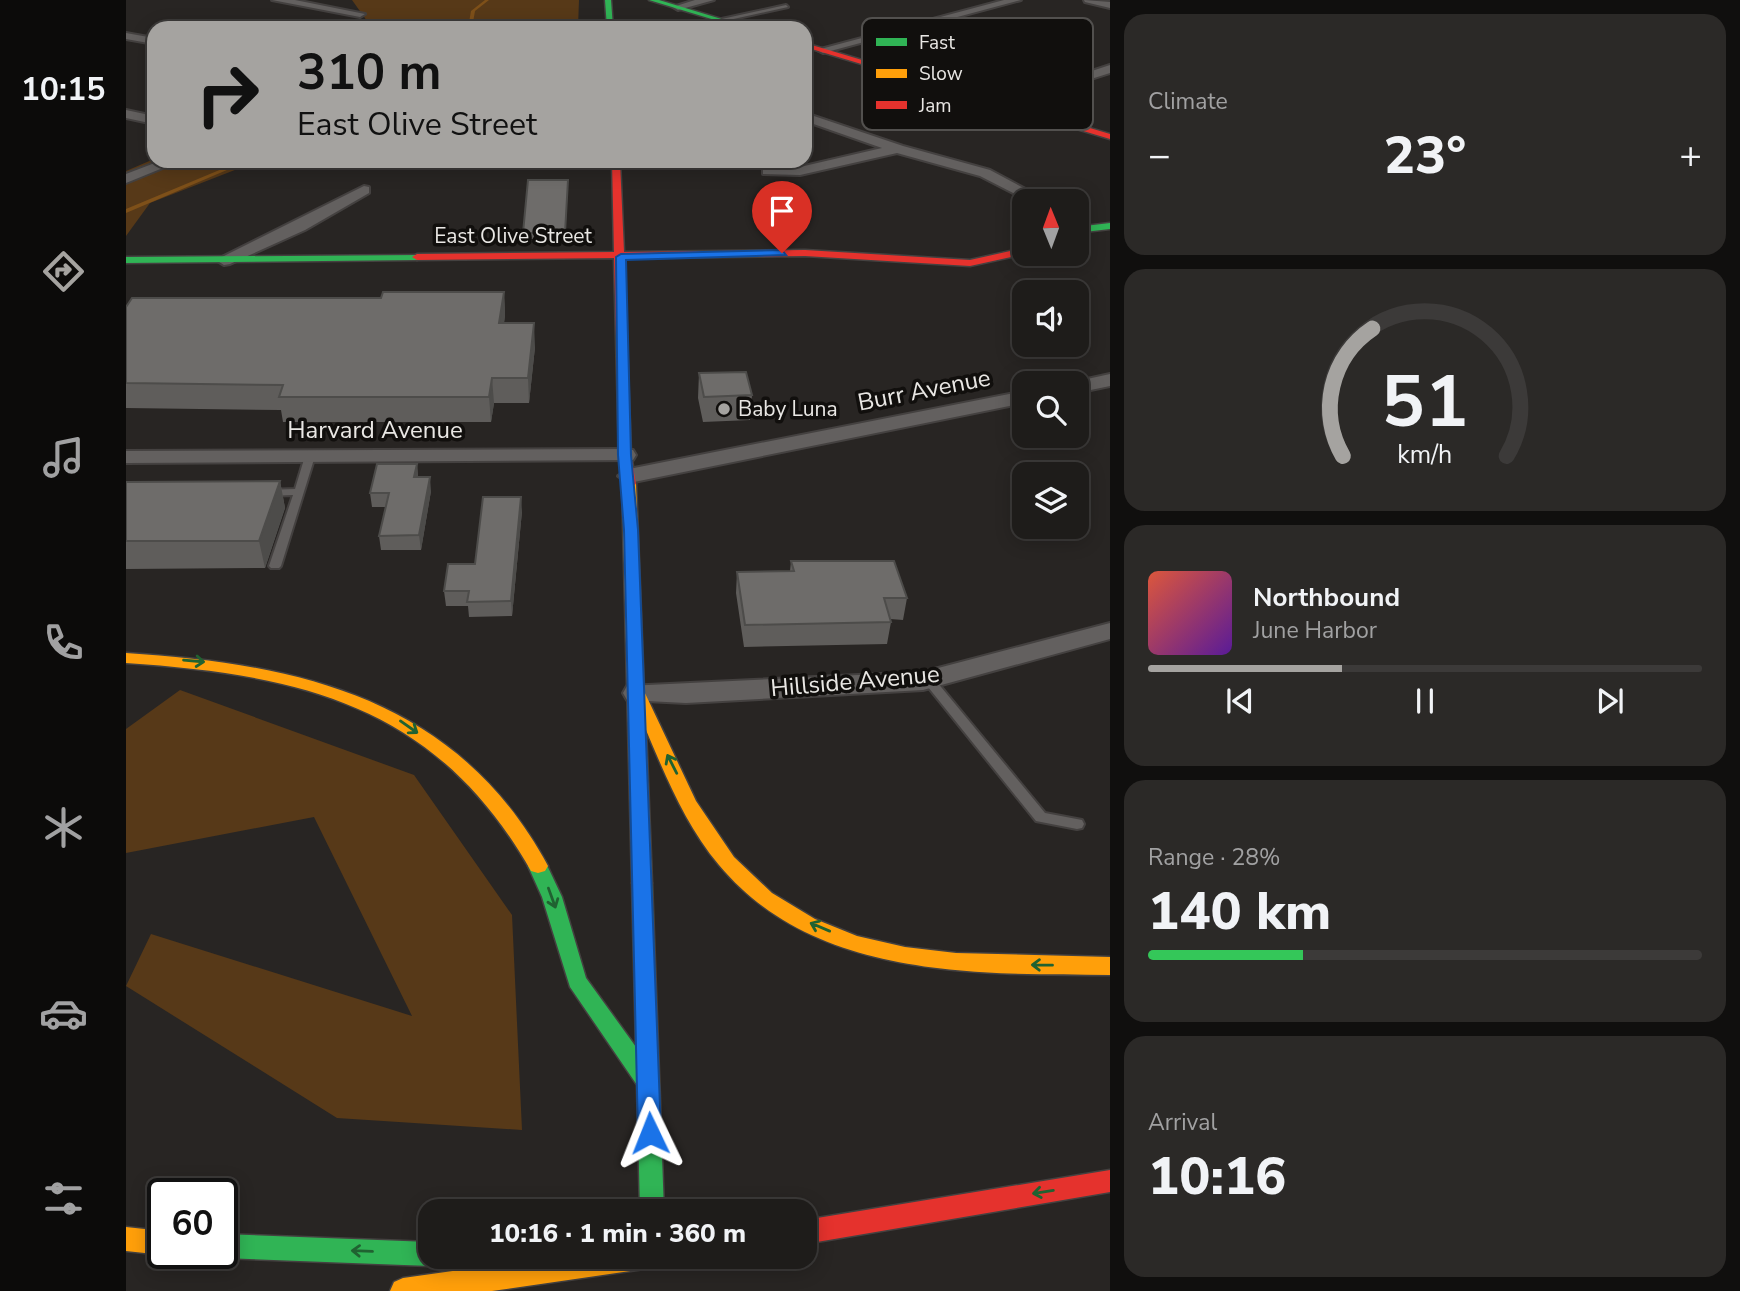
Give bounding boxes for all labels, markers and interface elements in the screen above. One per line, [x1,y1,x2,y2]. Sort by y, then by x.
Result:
legend [862,18,1093,130]
text: Fast [919,30,955,56]
text: 310 m [297,39,441,106]
icon: right [182,49,273,140]
text: Slow [919,61,963,87]
text: 10:15 [21,68,105,111]
text: Climate [1148,86,1228,117]
text: Jam [918,93,952,119]
text: East Olive Street [297,103,537,146]
text: 23° [1384,120,1466,191]
text: − [1148,130,1171,181]
text: + [1679,130,1702,181]
pin [752,181,812,253]
north arrow [1012,189,1088,266]
map controls [1012,189,1089,539]
icon: arrive [763,192,801,230]
street label: East Olive Street [434,222,592,250]
icon: directions [39,247,88,296]
button: sound [1012,280,1089,357]
text: 51 [1381,353,1469,453]
street label: Burr Avenue [855,361,993,419]
button: search [1012,371,1089,448]
place label: Baby Luna [738,395,838,423]
marker: Baby Luna [716,401,732,417]
street label: Harvard Avenue [287,414,463,446]
icon: music [39,433,88,482]
text: km/h [1397,438,1453,472]
button: layers [1012,462,1089,539]
text: Northbound [1253,580,1400,615]
text: June Harbor [1253,615,1377,646]
icon: phone [39,618,88,667]
one-way arrow [182,654,205,667]
street label: Hillside Avenue [769,658,941,704]
icon: previous [1221,682,1259,720]
icon: pause [1406,682,1444,720]
icon: next [1591,682,1629,720]
one-way arrow [399,720,418,734]
one-way arrow [665,754,679,775]
icon: climate [39,803,88,852]
text: Range · 28% [1148,842,1280,873]
text: 140 km [1148,876,1331,947]
one-way arrow [547,886,559,908]
one-way arrow [810,920,831,933]
one-way arrow [1031,958,1054,972]
icon: car [39,989,88,1038]
position arrow [613,1096,687,1170]
text: Arrival [1148,1107,1217,1138]
text: 10:16 [1148,1141,1286,1212]
icon: filters [39,1174,88,1223]
speed limit sign: 60 [147,1178,238,1269]
one-way arrow [1032,1186,1055,1199]
text: 10:16 · 1 min · 360 m [489,1216,746,1251]
one-way arrow [351,1245,374,1258]

